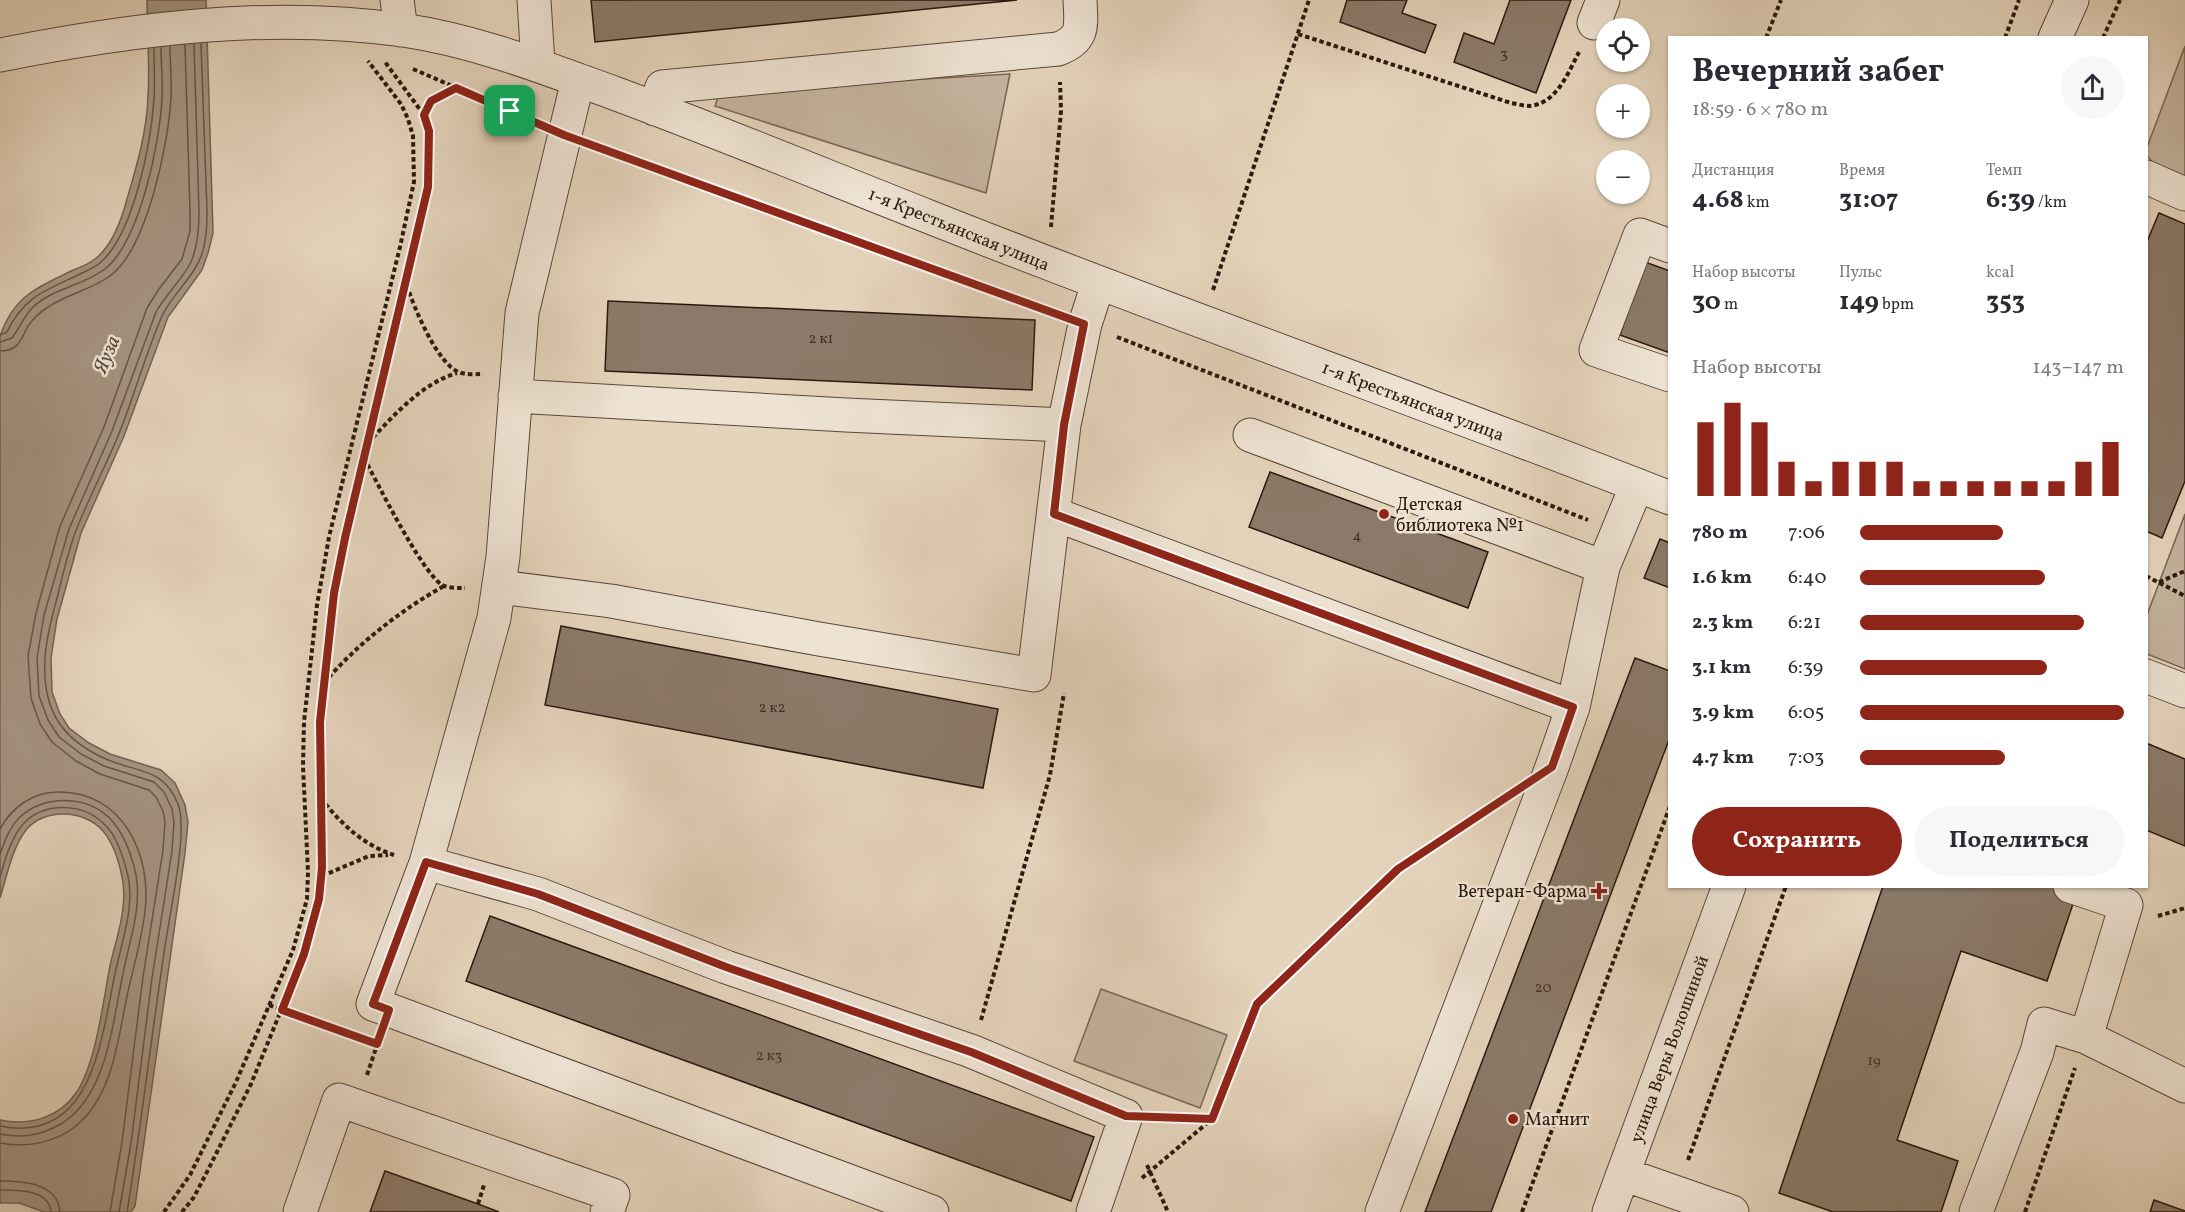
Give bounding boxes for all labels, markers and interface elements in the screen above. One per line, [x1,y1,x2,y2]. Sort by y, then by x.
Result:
map controls [1596,18,1650,204]
button: locate [1596,18,1650,72]
house number: 3 [1500,44,1508,65]
text: Вечерний забег [1692,50,1944,96]
button: share [2061,56,2124,119]
button: + [1596,84,1650,138]
pin [484,85,535,136]
icon: arrive [493,94,526,127]
text: 18:59 · 6 × 780 m [1692,96,1828,124]
button: − [1596,150,1650,204]
text: Дистанция [1692,160,1774,182]
text: Время [1839,160,1885,182]
text: Темп [1986,160,2022,182]
text: 4.68 [1692,182,1744,218]
text: 31:07 [1839,182,1899,218]
text: 6:39 [1986,182,2035,218]
street label: 1-я Крестьянская улица [864,183,1053,278]
text: km [1744,192,1770,214]
text: /km [2035,192,2067,214]
text: Набор высоты [1692,262,1796,284]
text: Пульс [1839,262,1882,284]
text: kcal [1986,262,2014,284]
text: 30 [1692,284,1721,320]
text: 149 [1839,284,1879,320]
text: 353 [1986,284,2025,320]
text: m [1721,294,1738,316]
text: bpm [1879,294,1914,316]
house number: 2 к1 [809,329,833,350]
water label: Яуза [87,332,128,379]
text: Набор высоты [1692,354,1822,382]
text: 143–147 m [2032,354,2124,382]
street label: 1-я Крестьянская улица [1318,356,1507,449]
place label: Детская библиотека №1 [1396,493,1524,539]
marker: Детская библиотека №1 [1377,507,1391,521]
text: 780 m [1692,519,1748,547]
text: 7:06 [1788,519,1825,547]
house number: 4 [1353,526,1362,547]
text: 1.6 km [1692,564,1752,592]
text: 6:40 [1788,564,1826,592]
text: 2.3 km [1692,609,1753,637]
text: 6:21 [1788,609,1821,637]
text: 3.1 km [1692,654,1751,682]
text: 6:39 [1788,654,1823,682]
house number: 2 к2 [758,698,786,719]
text: 3.9 km [1692,699,1754,727]
text: 6:05 [1788,699,1824,727]
text: 4.7 km [1692,744,1754,772]
text: 7:03 [1788,744,1824,772]
button: Сохранить [1692,807,1902,876]
button: Поделиться [1914,807,2124,876]
place label: Ветеран-Фарма [1457,880,1587,905]
marker: Ветеран-Фарма [1592,884,1606,898]
street label: улица Веры Волошиной [1625,952,1716,1147]
house number: 20 [1535,978,1551,999]
house number: 2 к3 [756,1046,782,1067]
house number: 19 [1867,1051,1881,1072]
place label: Магнит [1525,1108,1589,1133]
marker: Магнит [1506,1112,1520,1126]

